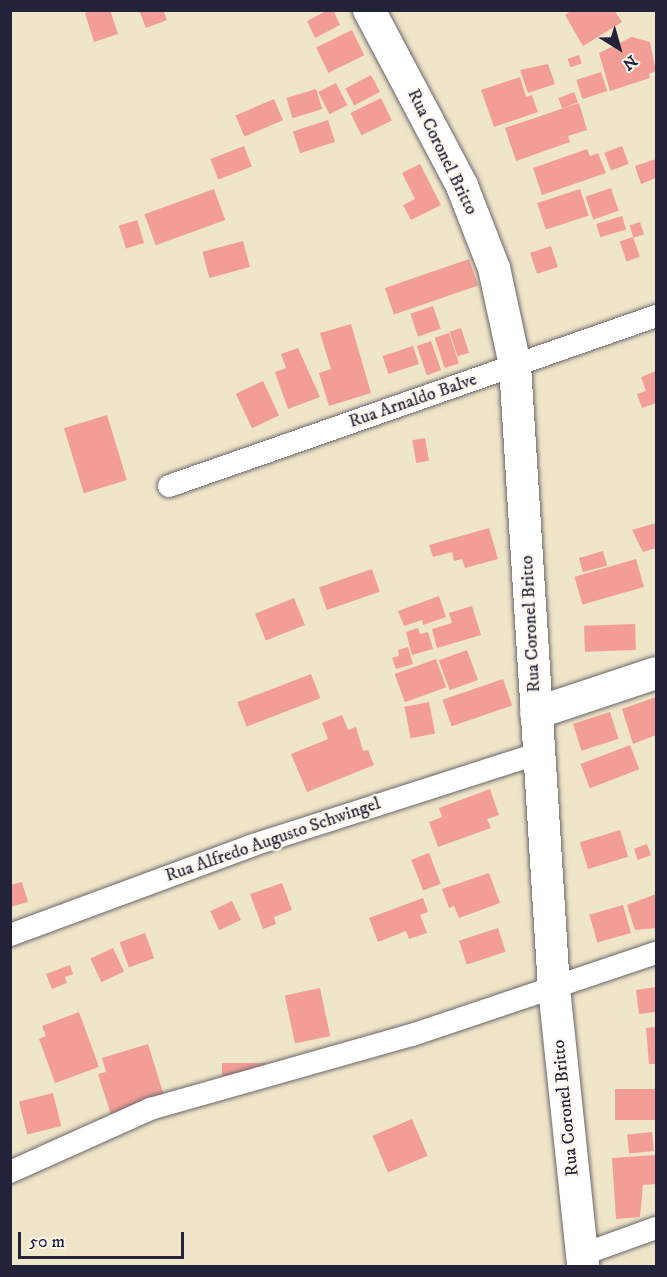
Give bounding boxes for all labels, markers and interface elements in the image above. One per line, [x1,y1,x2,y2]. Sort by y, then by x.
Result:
north arrow [589,18,649,78]
text: N [619,50,641,74]
street label: Rua Coronel Britto [402,86,482,218]
street label: Rua Arnaldo Balve [346,369,480,433]
street label: Rua Coronel Britto [517,555,545,693]
street label: Rua Alfredo Augusto Schwingel [163,793,383,887]
street label: Rua Coronel Britto [548,1039,584,1177]
scale bar [21,1220,188,1258]
text: 50 m [29,1231,65,1253]

